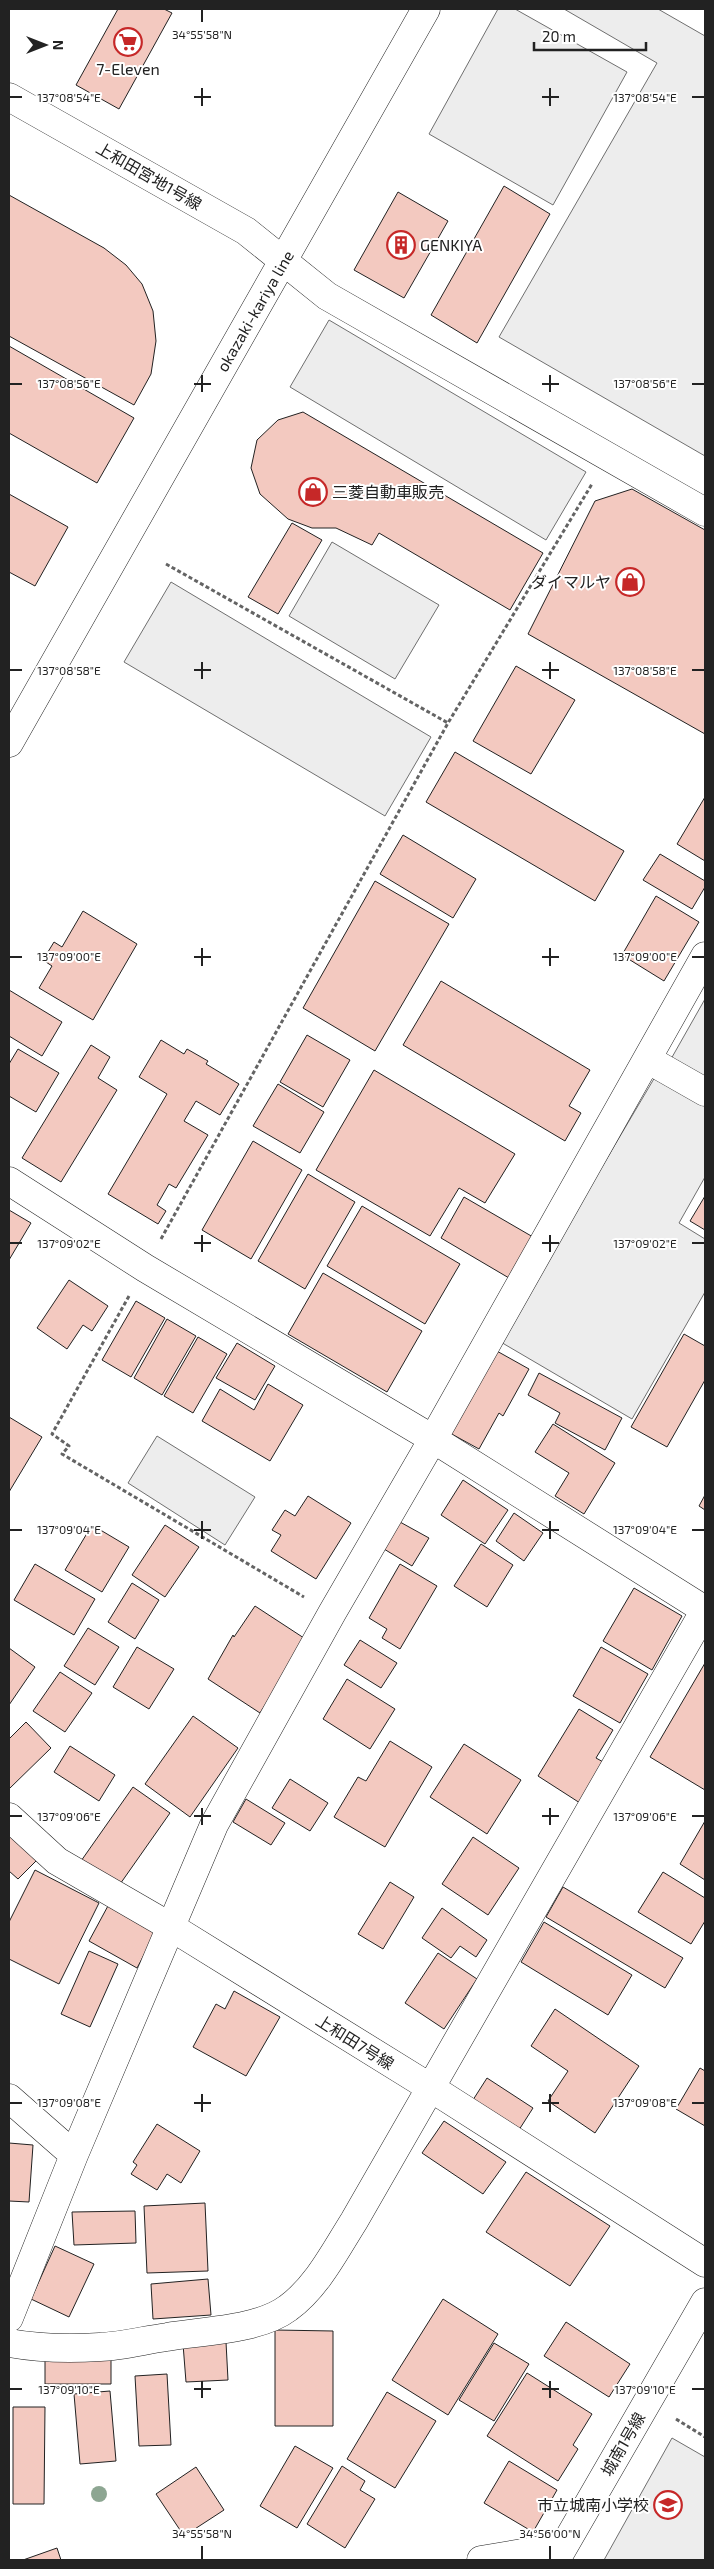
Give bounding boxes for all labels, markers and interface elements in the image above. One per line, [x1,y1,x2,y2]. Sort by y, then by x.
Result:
north arrow [20,20,70,70]
scale bar [534,20,646,52]
supermarket icon: 7-Eleven [113,27,143,57]
text: 34°55'58"N [172,27,232,41]
text: 20 m [542,27,576,45]
text: N [50,40,67,50]
place label: 7-Eleven [96,59,160,78]
text: 137°08'54"E [37,90,101,104]
text: 137°08'54"E [613,90,677,104]
street label: 上和田宮地1号線 [93,138,205,213]
building icon: GENKIYA [386,230,416,260]
place label: GENKIYA [420,235,482,254]
street label: okazaki-kariya line [212,247,297,375]
text: 137°08'56"E [37,376,101,390]
text: 137°08'56"E [613,376,677,390]
shop icon: 三菱自動車販売 [298,477,328,507]
place label: 三菱自動車販売 [332,482,444,501]
shop icon: ダイマルヤ [615,567,645,597]
place label: ダイマルヤ [531,572,611,591]
text: 137°08'58"E [37,663,101,677]
text: 137°08'58"E [613,663,677,677]
text: 137°09'00"E [37,949,101,963]
text: 137°09'00"E [613,949,677,963]
text: 137°09'02"E [37,1236,101,1250]
text: 137°09'02"E [613,1236,677,1250]
text: 137°09'04"E [37,1522,101,1536]
text: 137°09'04"E [613,1522,677,1536]
text: 137°09'06"E [37,1809,101,1823]
text: 137°09'06"E [613,1809,677,1823]
street label: 上和田7号線 [313,2010,398,2073]
text: 137°09'08"E [37,2095,101,2109]
text: 137°09'08"E [613,2095,677,2109]
text: 137°09'10"E [38,2382,100,2396]
text: 137°09'10"E [614,2382,676,2396]
street label: 城南1号線 [597,2409,648,2479]
school or university icon: 市立城南小学校 [653,2490,683,2520]
place label: 市立城南小学校 [537,2495,649,2514]
text: 34°55'58"N [172,2526,232,2540]
text: 34°56'00"N [519,2526,581,2540]

